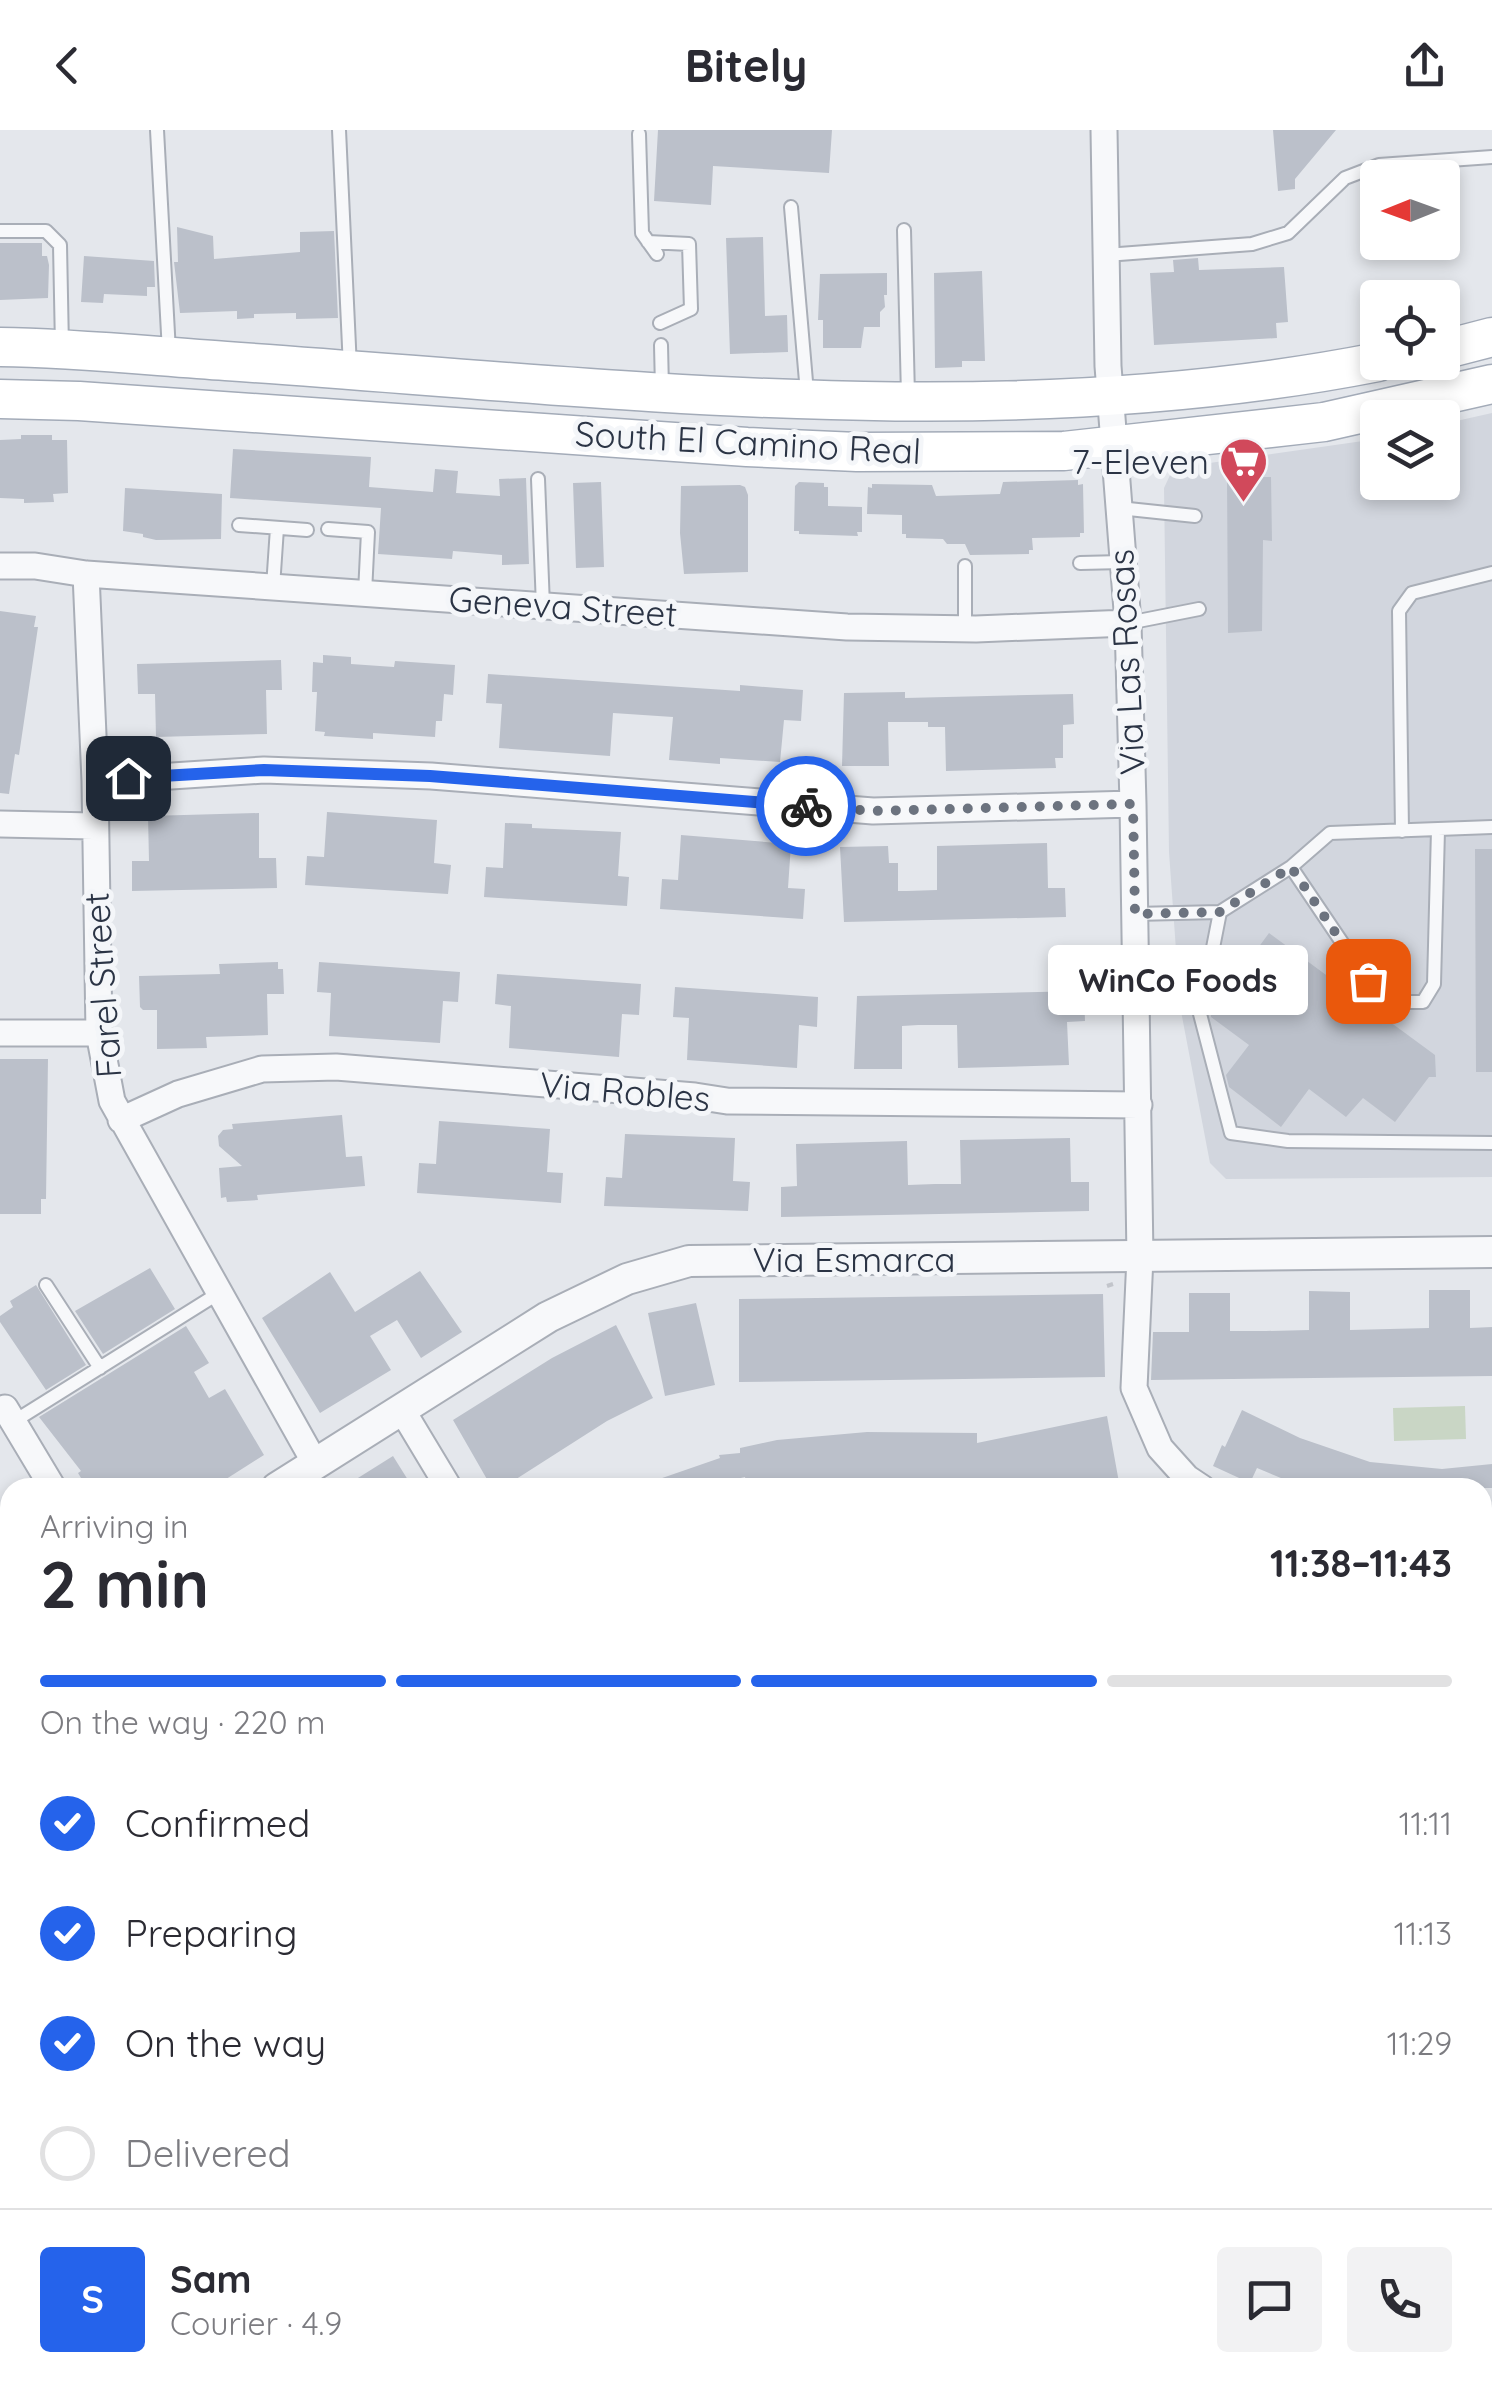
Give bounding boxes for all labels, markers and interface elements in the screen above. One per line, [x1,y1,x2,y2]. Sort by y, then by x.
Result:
text: Bitely [685,37,807,93]
icon: back [40,38,95,93]
icon: share [1397,38,1452,93]
north arrow [1360,160,1460,260]
map controls [1360,160,1460,500]
button: locate [1360,280,1460,380]
button: layers [1360,400,1460,500]
street label: South El Camino Real [574,411,922,473]
supermarket icon: 7-Eleven [1218,436,1270,504]
place label: 7-Eleven [1072,439,1209,483]
street label: Via Las Rosas [1098,548,1154,776]
street label: Geneva Street [447,576,679,636]
pin [86,736,171,821]
icon: home [101,751,156,806]
courier [756,756,856,856]
icon: bike [779,779,834,834]
street label: Farel Street [74,891,130,1079]
pin [1326,939,1411,1024]
callout: WinCo Foods [1048,946,1308,1016]
icon: bag [1341,954,1396,1009]
text: WinCo Foods [1079,960,1277,1000]
street label: Via Robles [538,1062,712,1120]
street label: Via Esmarca [752,1237,956,1281]
text: Arriving in [40,1506,189,1546]
text: 11:38–11:43 [1270,1539,1452,1587]
text: 2 min [40,1543,209,1624]
text: On the way · 220 m [40,1702,325,1742]
icon: check [40,1796,95,1851]
text: Confirmed [125,1799,310,1847]
text: 11:11 [1399,1803,1452,1843]
icon: check [40,1906,95,1961]
text: Preparing [125,1909,297,1957]
text: 11:13 [1394,1913,1452,1953]
icon: check [40,2016,95,2071]
text: On the way [125,2019,326,2067]
text: 11:29 [1387,2023,1452,2063]
text: Delivered [125,2129,291,2177]
button: chat [1217,2247,1322,2352]
button: phone [1347,2247,1452,2352]
text: Sam [170,2255,252,2303]
text: S [81,2275,104,2323]
text: Courier · 4.9 [170,2303,342,2343]

